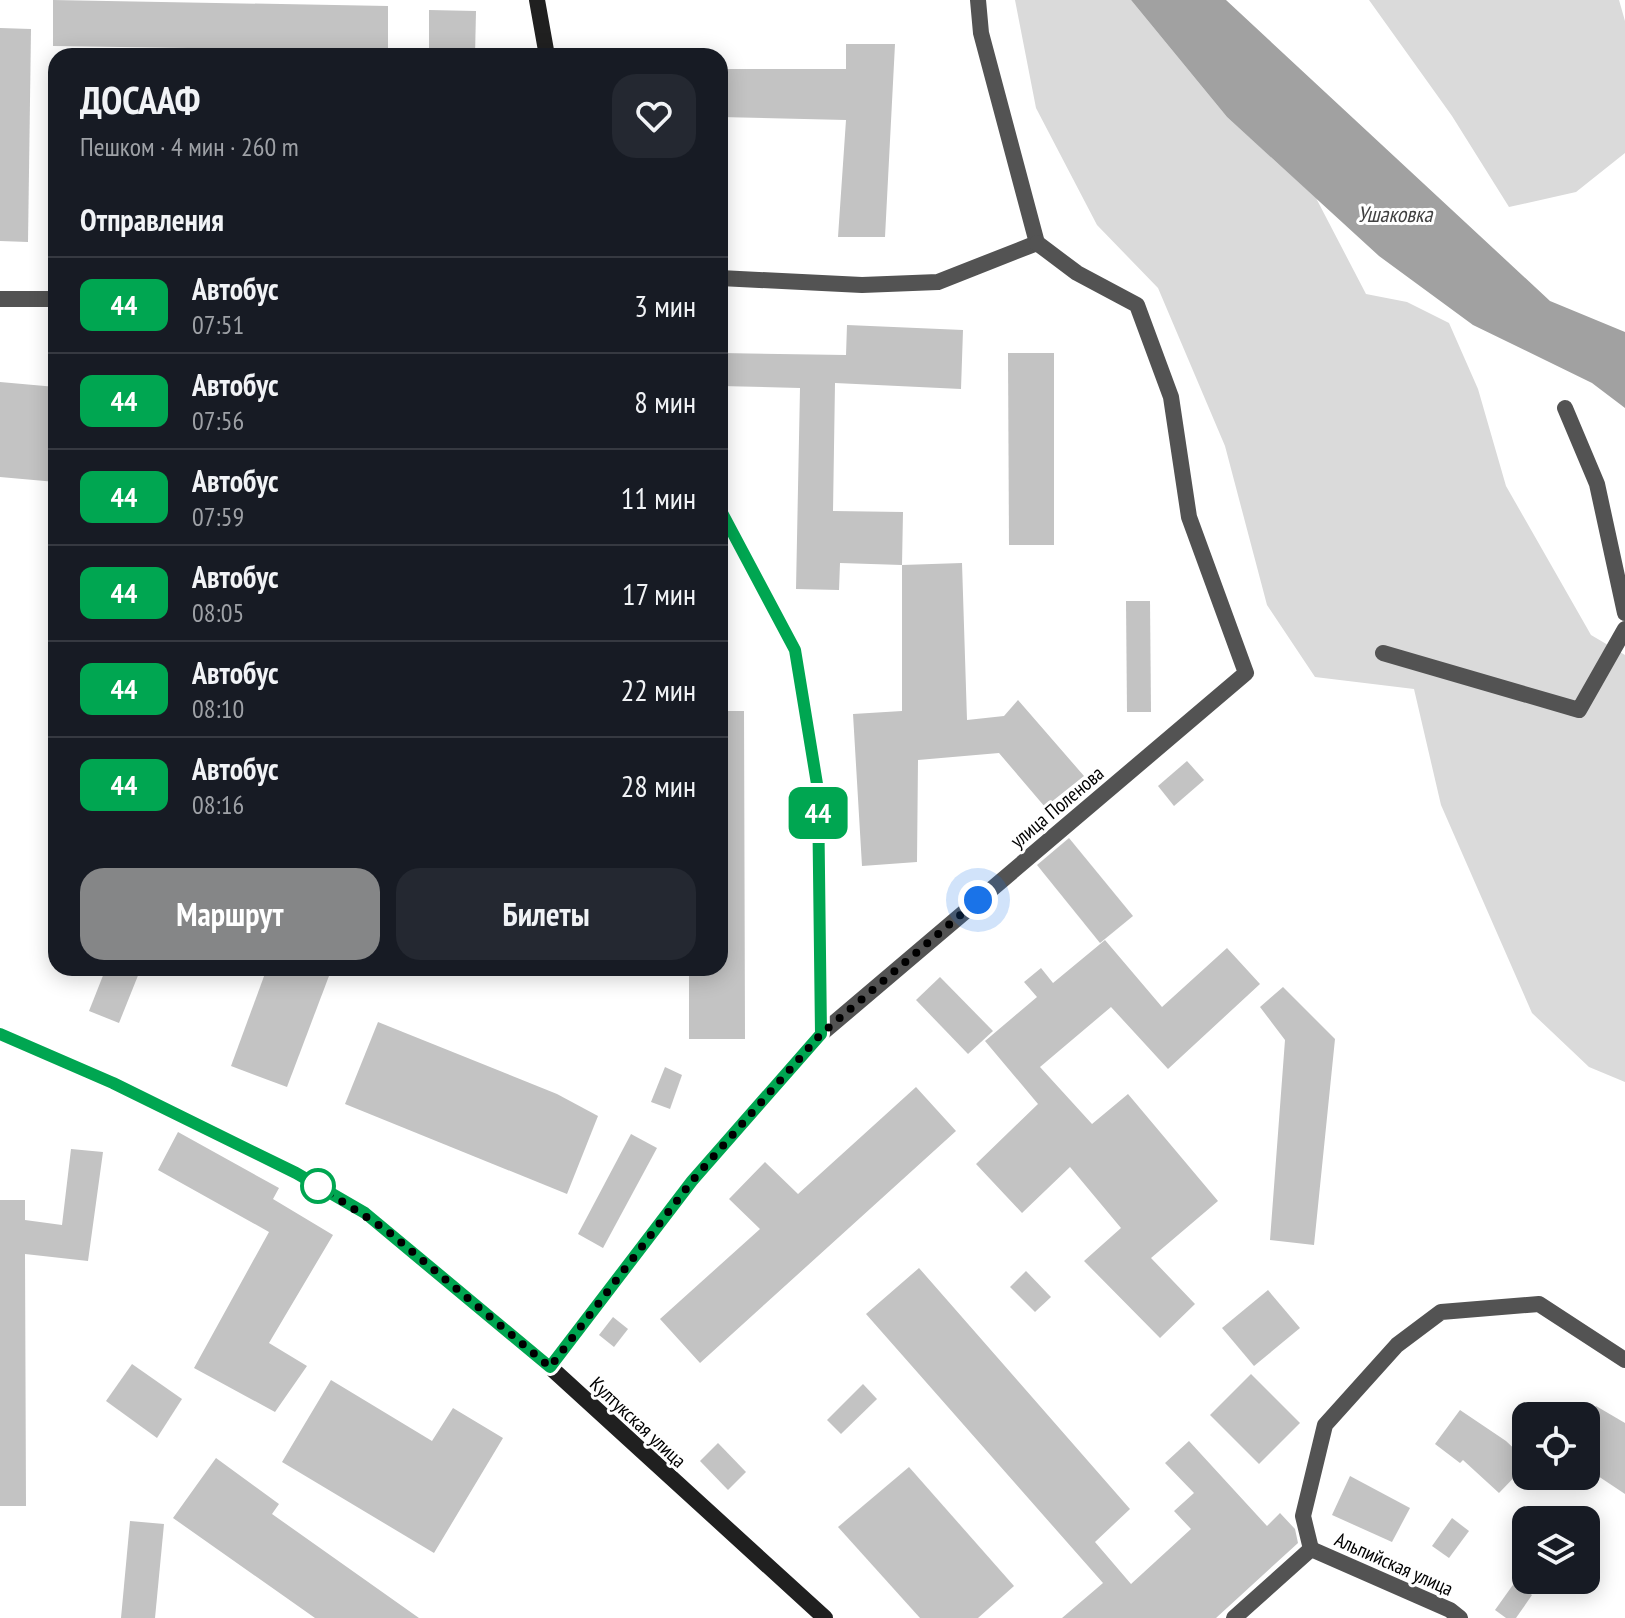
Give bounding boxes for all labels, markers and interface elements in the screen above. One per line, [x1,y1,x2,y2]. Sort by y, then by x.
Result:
button: heart [612,74,696,158]
text: ДОСААФ [80,75,200,124]
text: Пешком · 4 мин · 260 m [80,130,299,163]
text: Отправления [80,200,224,239]
water label: Ушаковка [1358,200,1434,228]
text: Автобус [192,269,279,308]
text: 44 [111,286,137,323]
text: 3 мин [634,286,696,325]
text: 07:51 [192,308,244,341]
text: Автобус [192,365,279,404]
text: 44 [111,382,137,419]
text: 8 мин [634,382,696,421]
text: 07:56 [192,404,244,437]
text: Автобус [192,461,279,500]
text: 44 [111,478,137,515]
text: 11 мин [621,478,696,517]
text: 07:59 [192,500,244,533]
text: Автобус [192,557,279,596]
text: 44 [111,574,137,611]
text: 17 мин [622,574,696,613]
text: 08:05 [192,596,244,629]
text: Автобус [192,653,279,692]
text: 44 [111,670,137,707]
text: 22 мин [621,670,696,709]
text: 08:10 [192,692,244,725]
text: Автобус [192,749,279,788]
street label: улица Поленова [1005,760,1109,854]
text: 44 [111,766,137,803]
text: 28 мин [621,766,696,805]
line badge: 44 [782,787,854,839]
text: 08:16 [192,788,244,821]
text: 44 [805,794,831,831]
button: Маршрут [80,868,380,960]
button: Билеты [396,868,696,960]
your location [958,880,998,920]
unlabelled marker [301,1169,335,1203]
street label: Култукская улица [584,1371,692,1473]
map controls [1512,1402,1600,1594]
button: locate [1512,1402,1600,1490]
button: layers [1512,1506,1600,1594]
street label: Альпийская улица [1331,1526,1457,1602]

